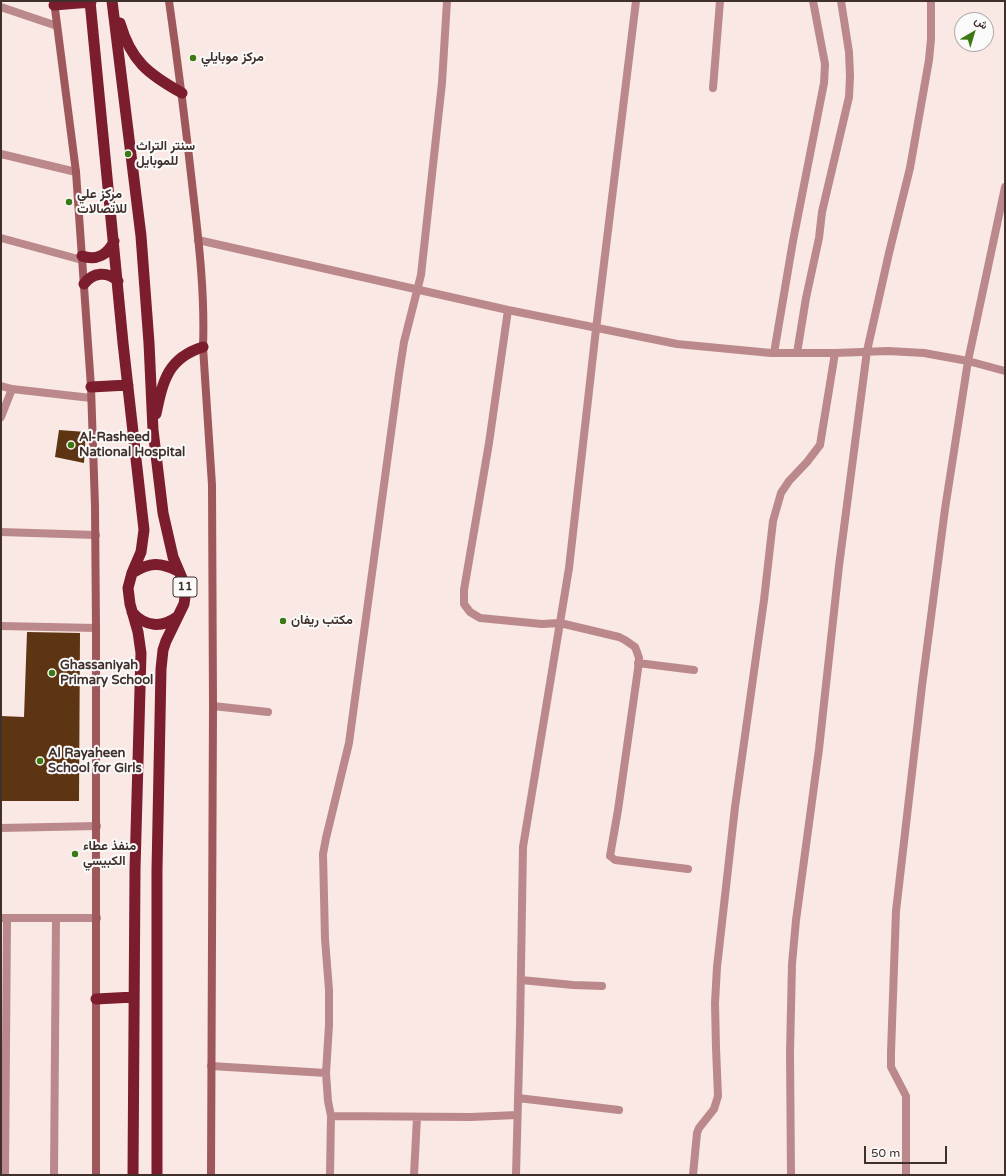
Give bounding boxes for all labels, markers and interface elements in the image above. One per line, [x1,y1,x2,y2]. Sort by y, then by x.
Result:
north arrow [954,12,994,52]
text: ش [972,14,990,32]
place label: مركز موبايلي [201,50,264,66]
marker: مركز موبايلي [188,53,198,63]
place label: سنتر التراث للموبايل [136,139,195,170]
marker: سنتر التراث للموبايل [123,149,133,159]
place label: مركز علي للاتصالات [77,187,127,218]
marker: مركز علي للاتصالات [64,197,74,207]
place label: Al-Rasheed National Hospital [79,430,185,461]
marker: Al-Rasheed National Hospital [66,440,76,450]
road number: 11 [173,577,197,597]
place label: مكتب ريفان [291,613,353,629]
marker: مكتب ريفان [278,616,288,626]
place label: Ghassaniyah Primary School [60,658,153,689]
marker: Ghassaniyah Primary School [47,668,57,678]
place label: Al Rayaheen School for Girls [48,746,142,777]
marker: Al Rayaheen School for Girls [35,756,45,766]
place label: منفذ عطاء الكبيسي [83,839,136,870]
marker: منفذ عطاء الكبيسي [70,849,80,859]
scale bar [866,1138,949,1164]
text: 50 m [871,1146,900,1160]

